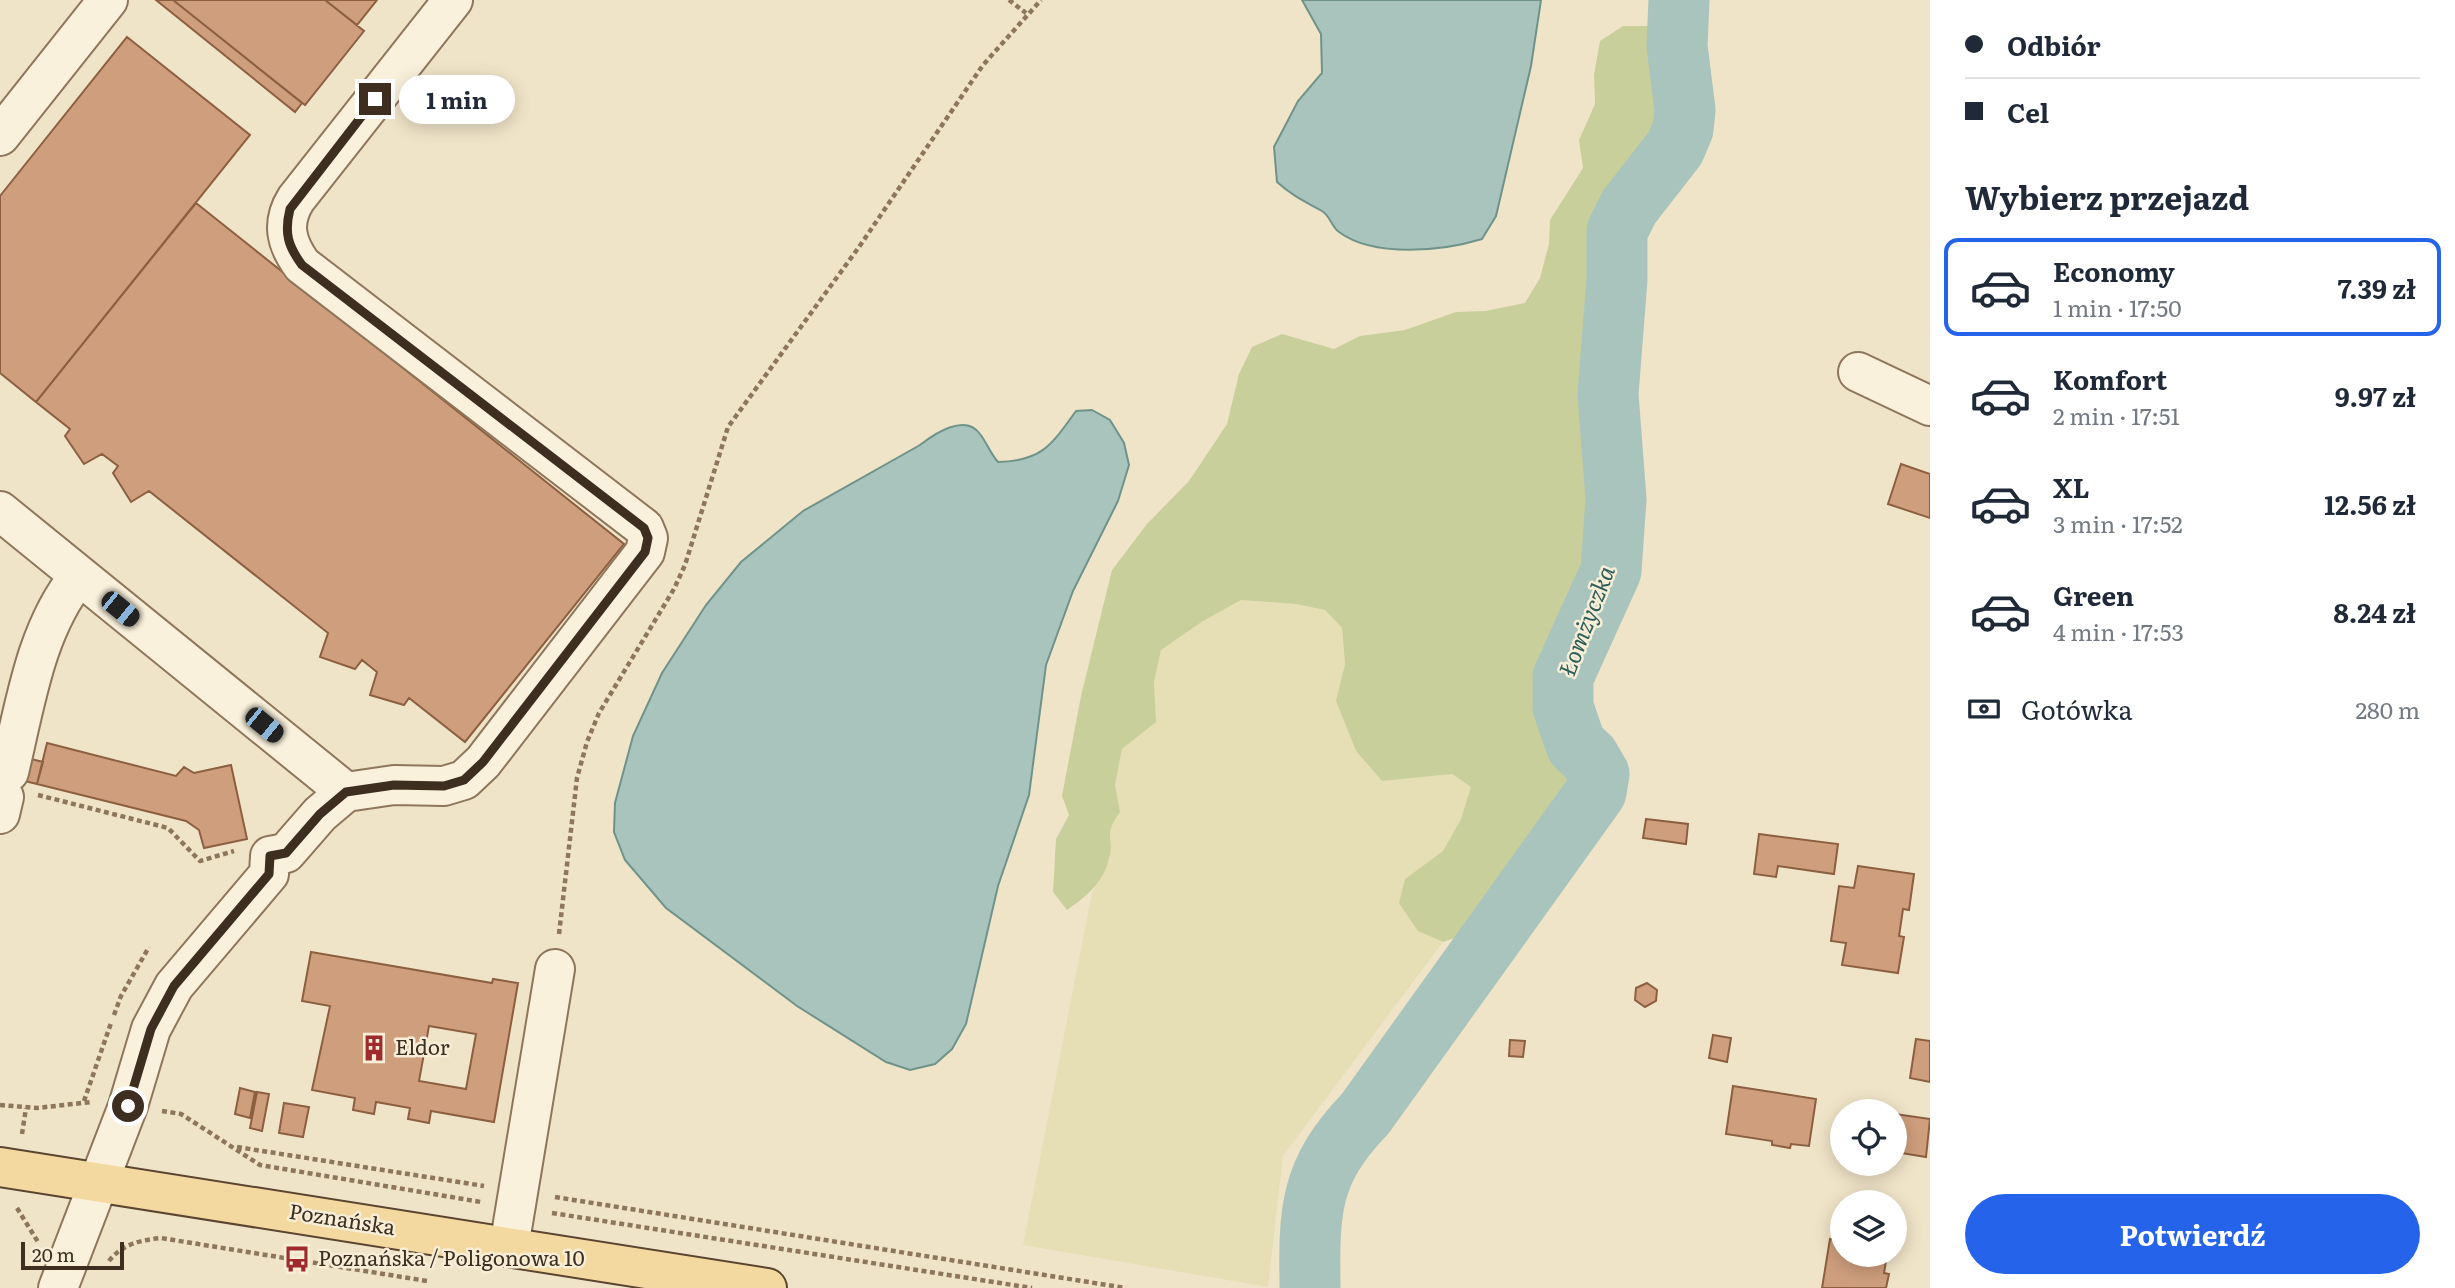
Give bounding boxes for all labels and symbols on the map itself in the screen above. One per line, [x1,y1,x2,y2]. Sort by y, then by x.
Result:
callout: 1 min [400,74,515,124]
route end [359,83,391,115]
water label: Łomżyczka [1549,560,1622,680]
car [98,588,143,630]
car [242,704,287,746]
place label: Eldor [395,1030,450,1061]
building icon: Eldor [359,1033,389,1063]
route start [112,1090,144,1122]
street label: Poznańska [287,1194,398,1241]
scale bar [21,1239,124,1271]
place label: Poznańska / Poligonowa 10 [318,1241,585,1272]
bus stop icon: Poznańska / Poligonowa 10 [282,1244,312,1274]

